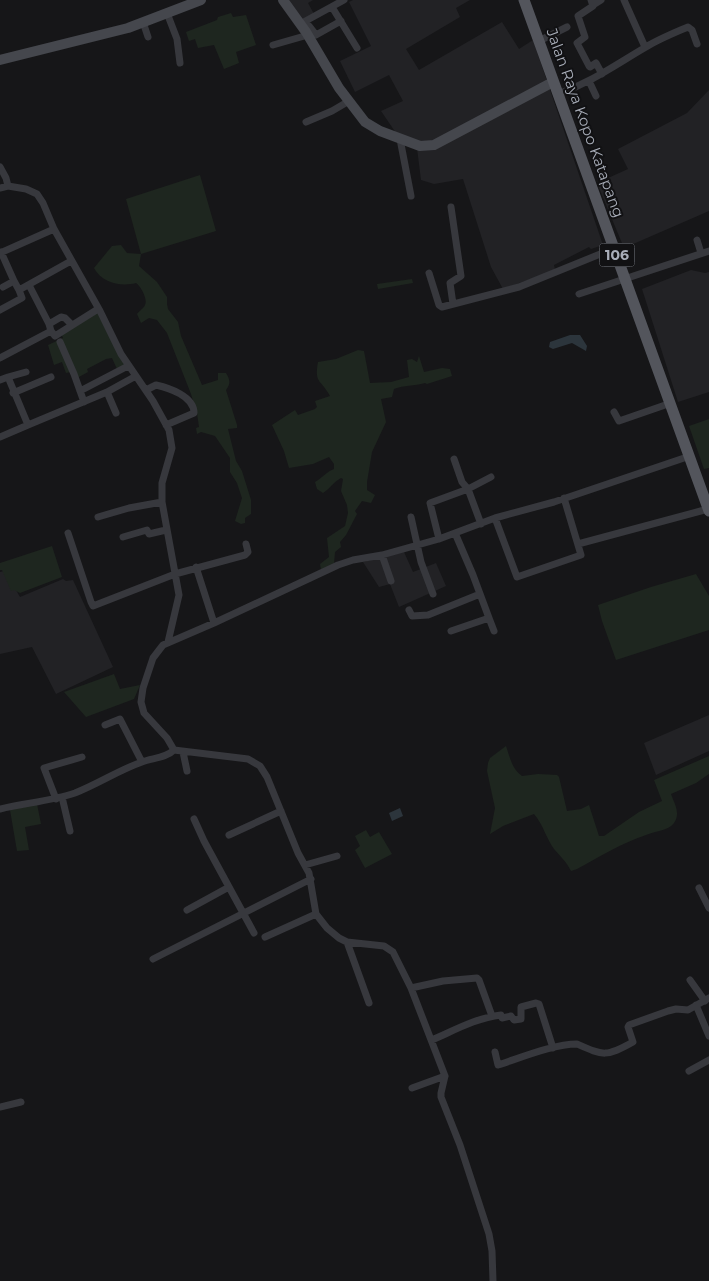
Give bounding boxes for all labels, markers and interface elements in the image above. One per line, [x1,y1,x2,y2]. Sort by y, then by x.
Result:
street label: Jalan Raya Kopo Katapang [542,25,629,220]
road number: 106 [600,244,634,266]

